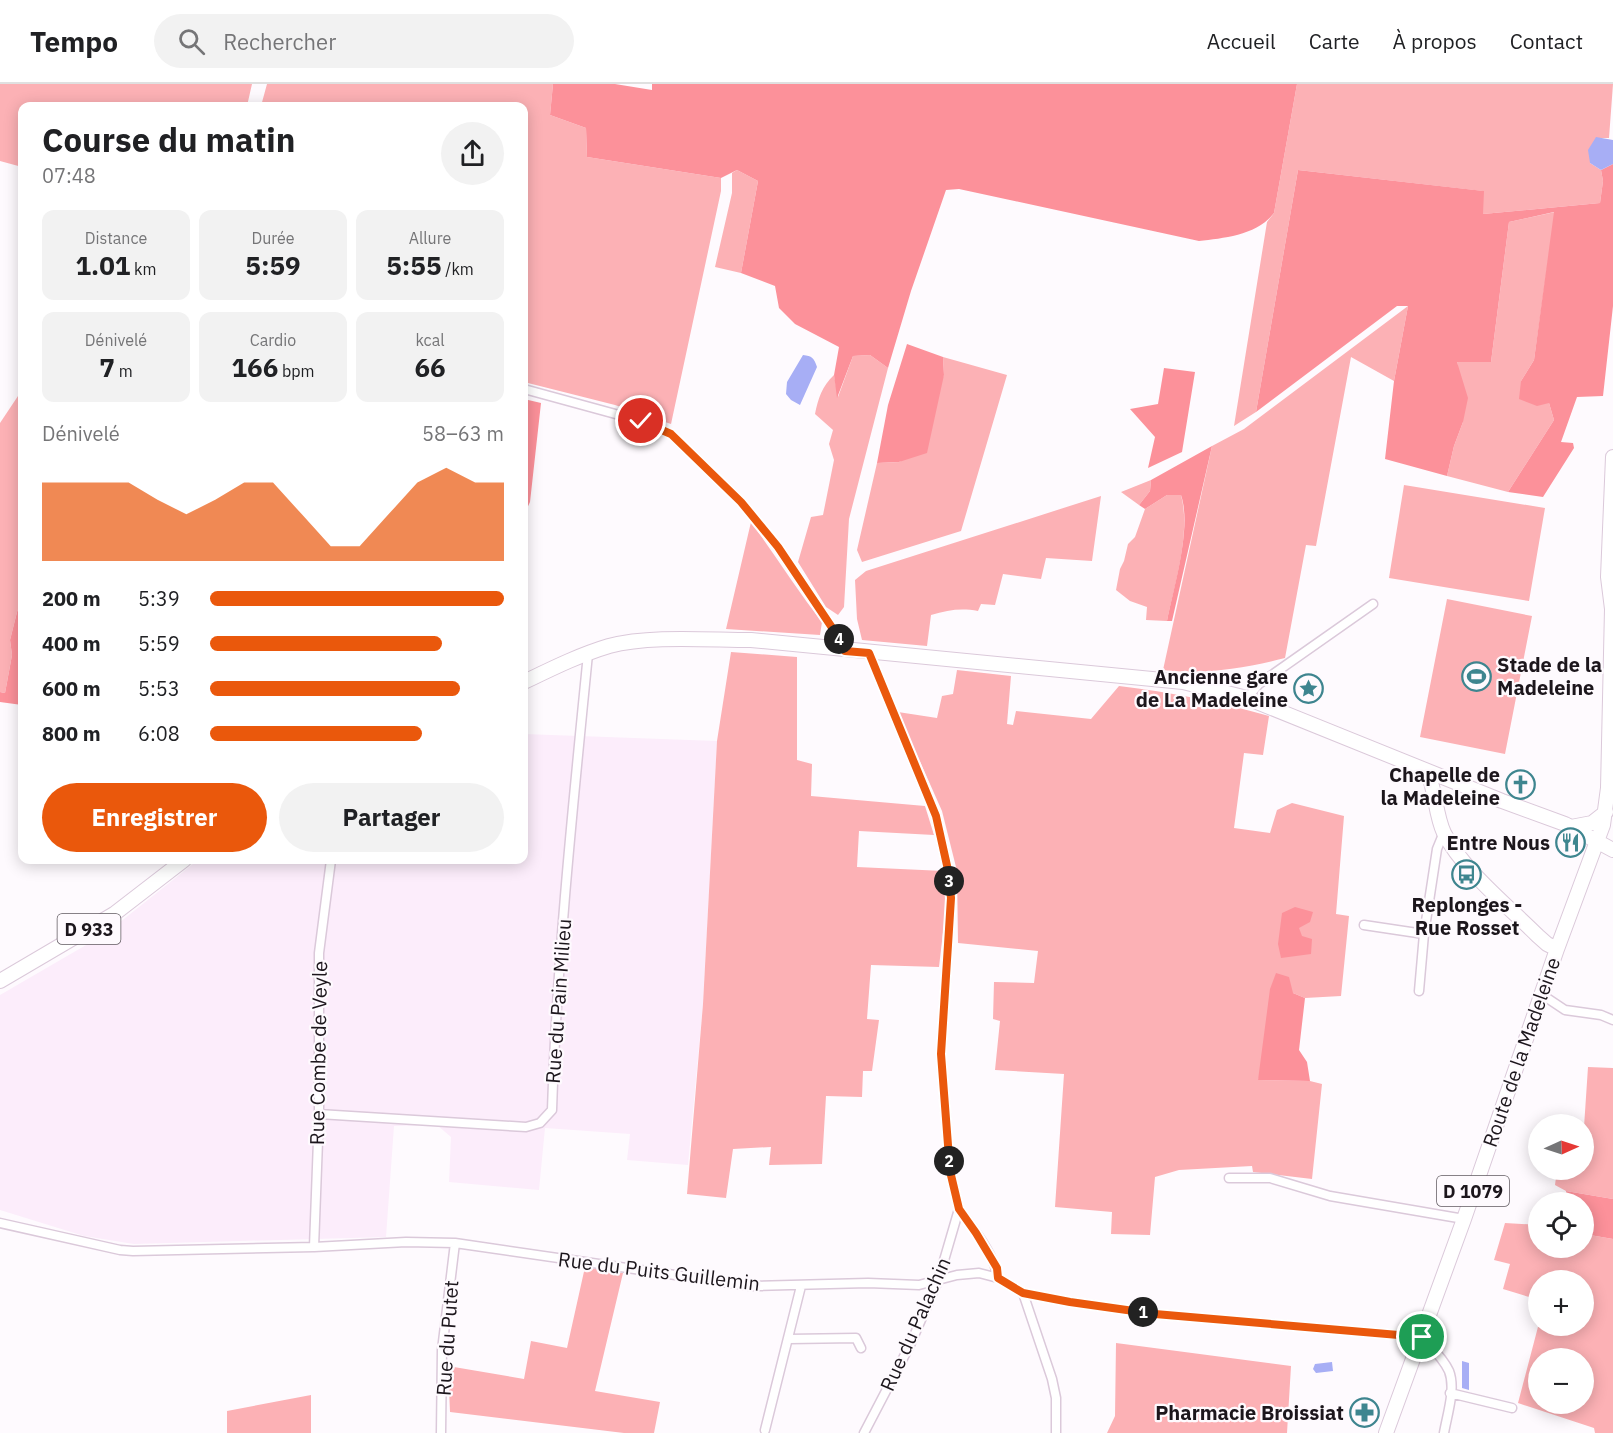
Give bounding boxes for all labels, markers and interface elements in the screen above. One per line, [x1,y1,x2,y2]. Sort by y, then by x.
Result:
search box [154,14,574,68]
text: Tempo [30,23,118,60]
icon: search [175,25,208,58]
text: Rechercher [223,27,336,56]
text: Accueil [1207,27,1276,55]
text: Carte [1309,27,1360,55]
text: À propos [1393,27,1477,55]
text: Contact [1510,27,1583,55]
text: Course du matin [42,118,295,161]
button: share [441,122,504,185]
text: 07:48 [42,162,96,189]
text: Distance [85,228,147,248]
text: Durée [251,228,295,248]
text: Allure [409,228,451,248]
text: 1.01 [75,248,130,282]
text: 5:59 [245,248,301,282]
text: 5:55 [386,248,442,282]
text: km [130,259,157,279]
text: /km [442,259,474,279]
text: Dénivelé [85,330,147,350]
text: Cardio [250,330,296,350]
text: kcal [415,330,445,350]
text: 7 [99,350,115,384]
text: 166 [231,350,278,384]
text: 66 [414,350,446,384]
text: m [115,361,133,381]
text: bpm [278,361,315,381]
pin [615,395,666,446]
icon: check [624,404,657,437]
text: Dénivelé [42,420,120,447]
text: 58–63 m [422,420,504,447]
text: 200 m [42,585,101,612]
text: 5:39 [138,585,180,612]
pin: 4 [824,624,854,654]
text: 4 [834,629,844,649]
text: 400 m [42,630,101,657]
text: 5:59 [138,630,180,657]
place label: Stade de la Madeleine [1497,651,1602,701]
sports icon: Stade de la Madeleine [1460,660,1492,692]
place label: Ancienne gare de La Madeleine [1136,663,1288,713]
place icon: Ancienne gare de La Madeleine [1293,672,1325,704]
text: 600 m [42,675,101,702]
text: 5:53 [138,675,180,702]
text: 800 m [42,720,101,747]
text: 6:08 [138,720,180,747]
place label: Chapelle de la Madeleine [1381,761,1500,811]
church icon: Chapelle de la Madeleine [1505,769,1537,801]
button: Enregistrer [42,783,267,852]
button: Partager [279,783,504,852]
restaurant icon: Entre Nous [1555,826,1587,858]
place label: Entre Nous [1447,829,1550,856]
bus stop icon: Replonges - Rue Rosset [1451,858,1483,890]
pin: 3 [934,866,964,896]
text: 3 [944,871,954,891]
place label: Replonges - Rue Rosset [1412,891,1522,941]
road number: D 933 [58,914,121,944]
street label: Rue du Pain Milieu [539,918,577,1084]
street label: Route de la Madeleine [1476,953,1566,1151]
street label: Rue Combe de Veyle [303,961,333,1145]
north arrow [1528,1114,1594,1180]
map controls [1528,1114,1594,1414]
pin: 2 [934,1146,964,1176]
text: 2 [944,1151,954,1171]
road number: D 1079 [1437,1176,1509,1206]
button: locate [1528,1192,1594,1258]
street label: Rue du Puits Guillemin [556,1245,762,1297]
street label: Rue du Palachin [873,1253,957,1395]
button: + [1528,1270,1594,1336]
street label: Rue du Putet [429,1279,465,1397]
pin: 1 [1128,1297,1158,1327]
text: 1 [1138,1302,1148,1322]
pin [1396,1311,1447,1362]
icon: arrive [1405,1320,1438,1353]
button: − [1528,1348,1594,1414]
pharmacy icon: Pharmacie Broissiat [1349,1396,1381,1428]
place label: Pharmacie Broissiat [1155,1399,1344,1426]

